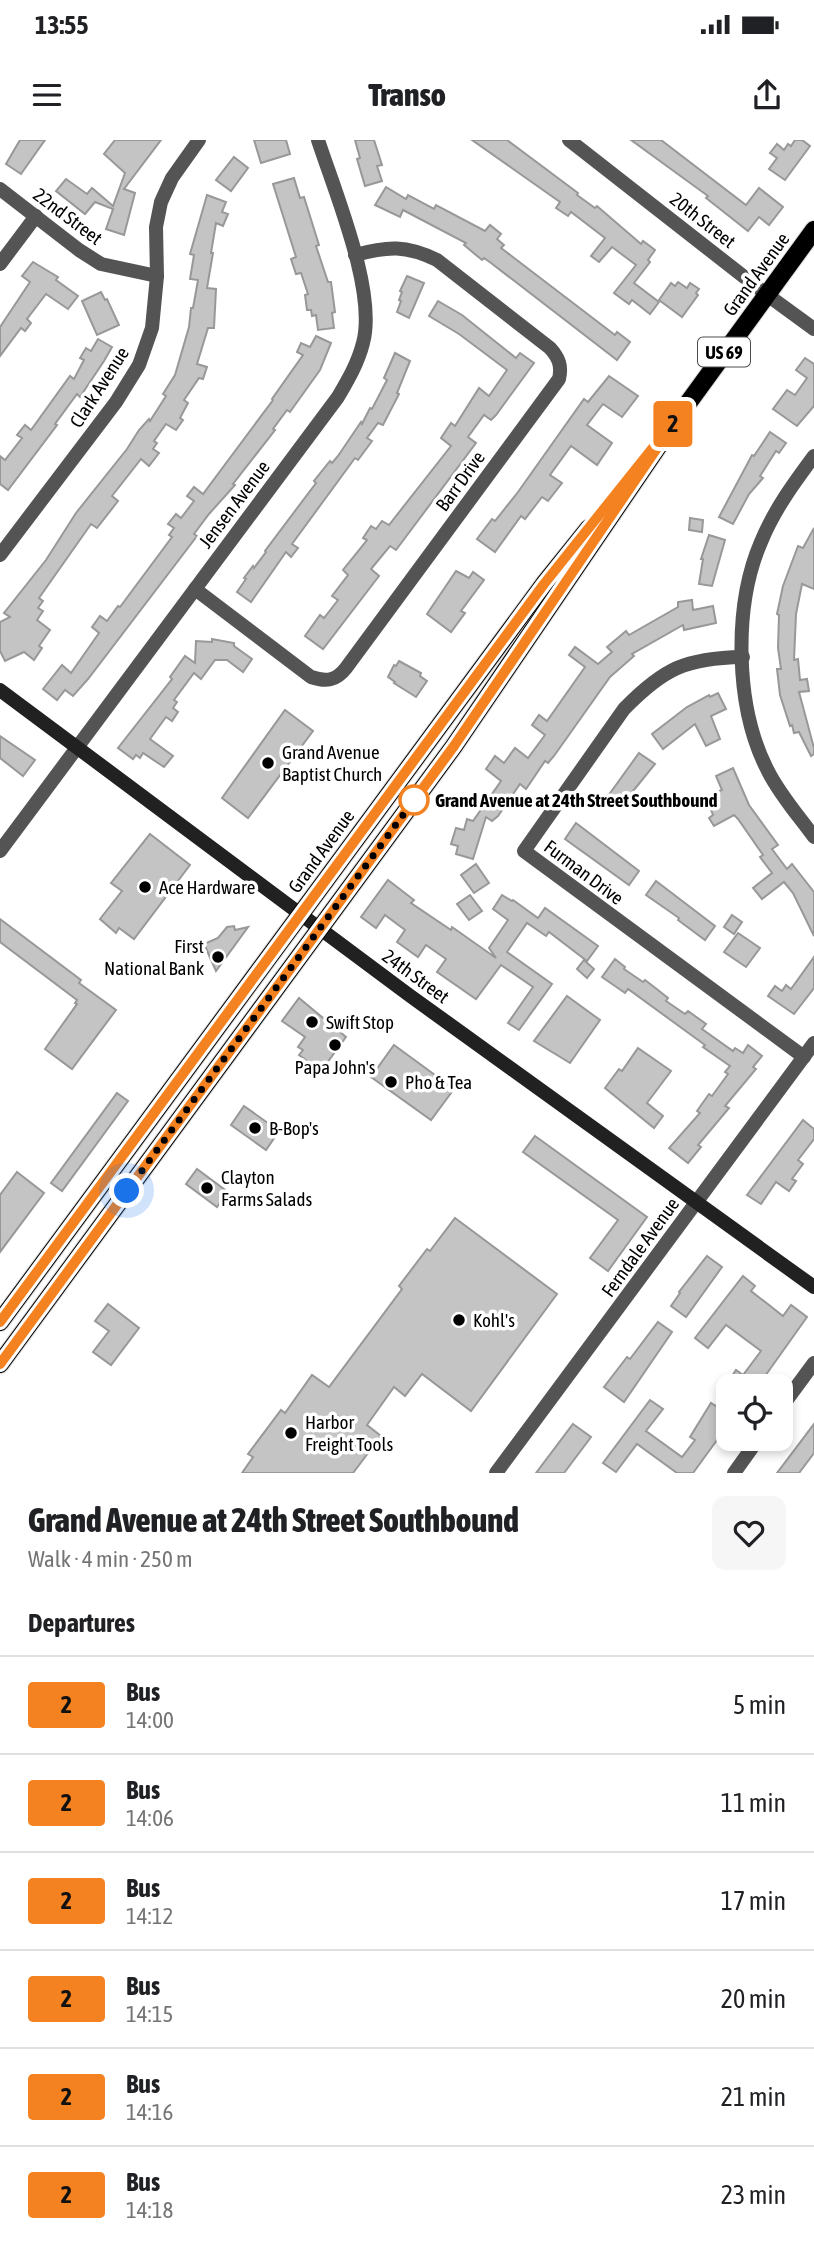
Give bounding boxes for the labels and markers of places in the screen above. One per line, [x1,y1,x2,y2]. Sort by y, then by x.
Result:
place label: Grand Avenue Baptist Church [282,741,382,785]
marker: Grand Avenue Baptist Church [260,755,276,771]
marker: Grand Avenue at 24th Street Southbound [399,785,429,815]
place label: Grand Avenue at 24th Street Southbound [435,789,718,811]
place label: Ace Hardware [159,876,255,898]
marker: Ace Hardware [137,879,153,895]
place label: First National Bank [104,935,205,979]
marker: First National Bank [210,949,226,965]
place label: Swift Stop [326,1011,394,1033]
marker: Swift Stop [304,1014,320,1030]
marker: Papa John's [327,1037,343,1053]
place label: Papa John's [294,1056,376,1078]
place label: Pho & Tea [405,1071,472,1093]
marker: Pho & Tea [383,1074,399,1090]
place label: B-Bop's [269,1117,319,1139]
marker: B-Bop's [247,1120,263,1136]
place label: Clayton Farms Salads [221,1166,312,1210]
marker: Clayton Farms Salads [199,1180,215,1196]
place label: Kohl's [473,1309,515,1331]
marker: Kohl's [451,1312,467,1328]
place label: Harbor Freight Tools [305,1411,393,1455]
marker: Harbor Freight Tools [283,1425,299,1441]

